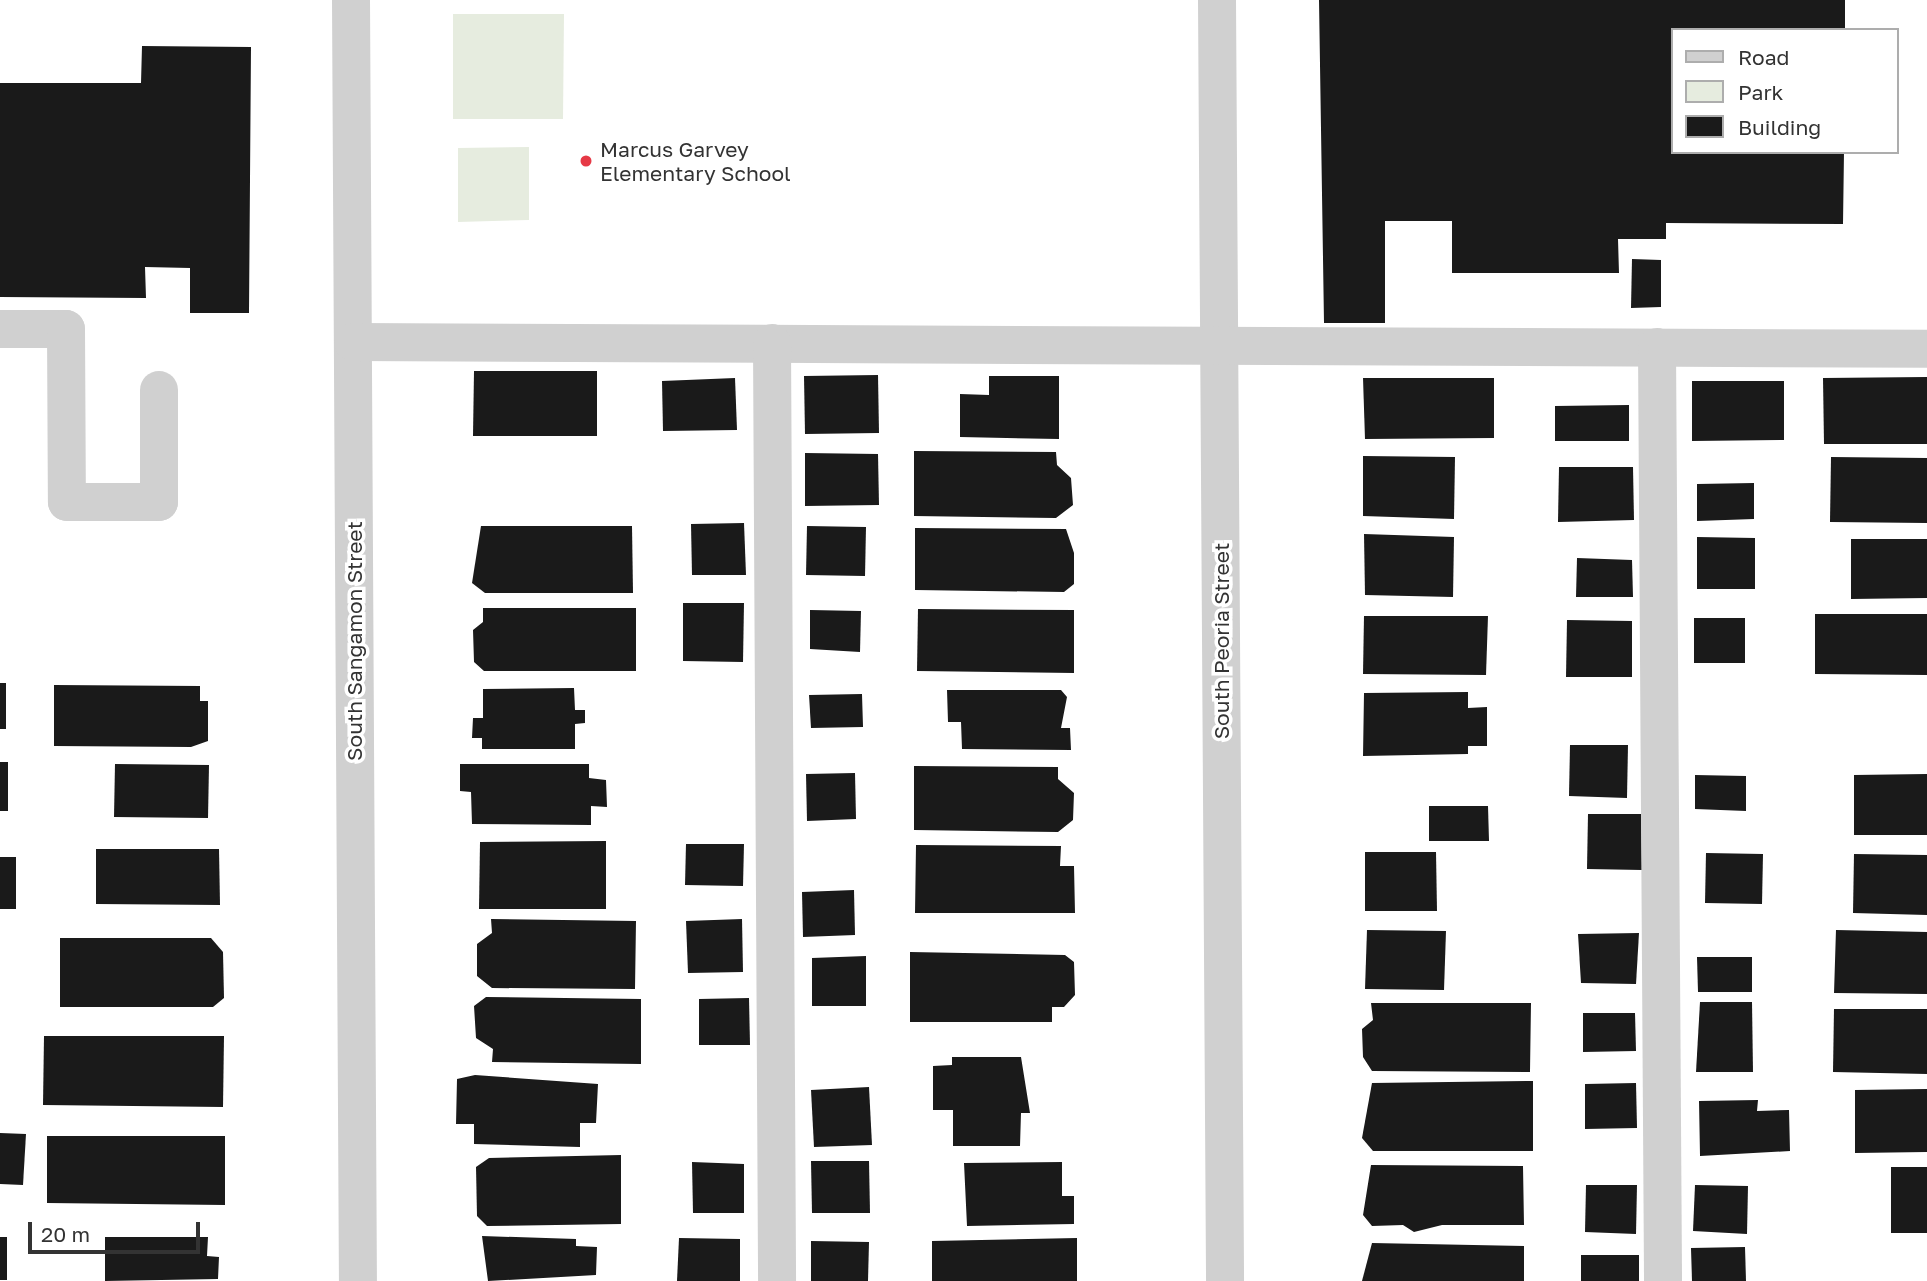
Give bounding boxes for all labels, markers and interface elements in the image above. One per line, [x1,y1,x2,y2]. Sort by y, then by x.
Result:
legend [1672,28,1899,154]
text: Road [1738,44,1789,70]
text: Park [1738,79,1783,105]
text: Building [1738,114,1821,140]
place label: Marcus Garvey Elementary School [600,136,791,186]
marker: Marcus Garvey Elementary School [578,153,594,169]
street label: South Sangamon Street [341,521,367,761]
street label: South Peoria Street [1208,543,1234,739]
scale bar [32,1208,203,1252]
text: 20 m [41,1221,90,1247]

